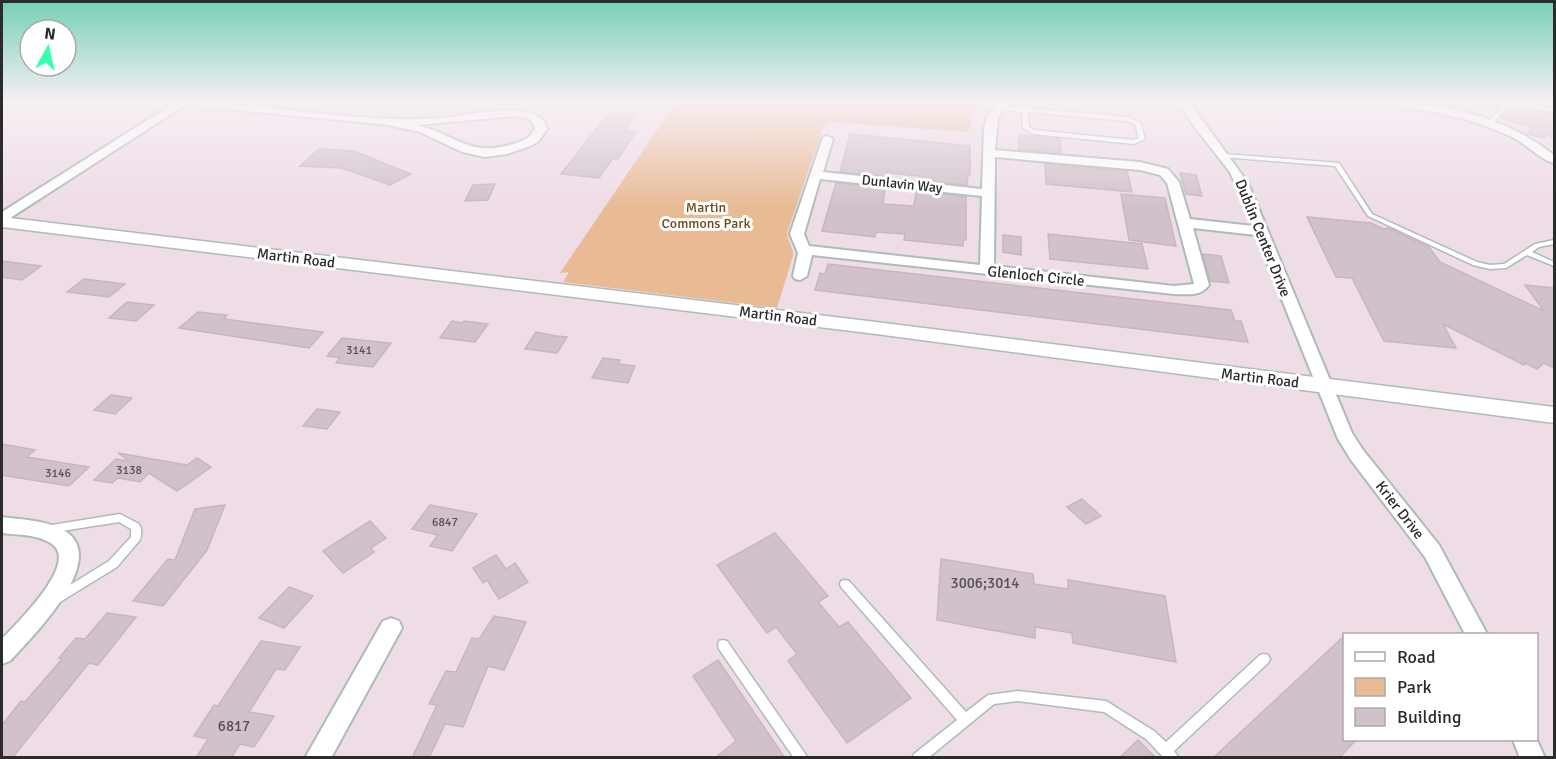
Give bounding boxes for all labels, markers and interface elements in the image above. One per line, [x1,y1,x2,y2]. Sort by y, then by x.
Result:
north arrow [18,18,78,78]
text: N [43,23,57,45]
street label: Dunlavin Way [861,171,944,197]
street label: Dublin Center Drive [1231,177,1295,299]
park label: Martin Commons Park [662,199,750,232]
street label: Martin Road [256,244,336,272]
street label: Glenloch Circle [987,262,1085,290]
street label: Martin Road [738,302,818,330]
house number: 3141 [346,343,372,358]
street label: Martin Road [1220,364,1300,392]
house number: 3138 [116,463,142,478]
house number: 3146 [45,466,71,481]
street label: Krier Drive [1372,477,1428,543]
house number: 6847 [432,515,458,530]
house number: 3006;3014 [951,574,1019,592]
legend [1343,633,1538,741]
text: Road [1397,646,1436,668]
text: Park [1397,676,1432,698]
text: Building [1397,706,1461,728]
house number: 6817 [218,717,250,735]

